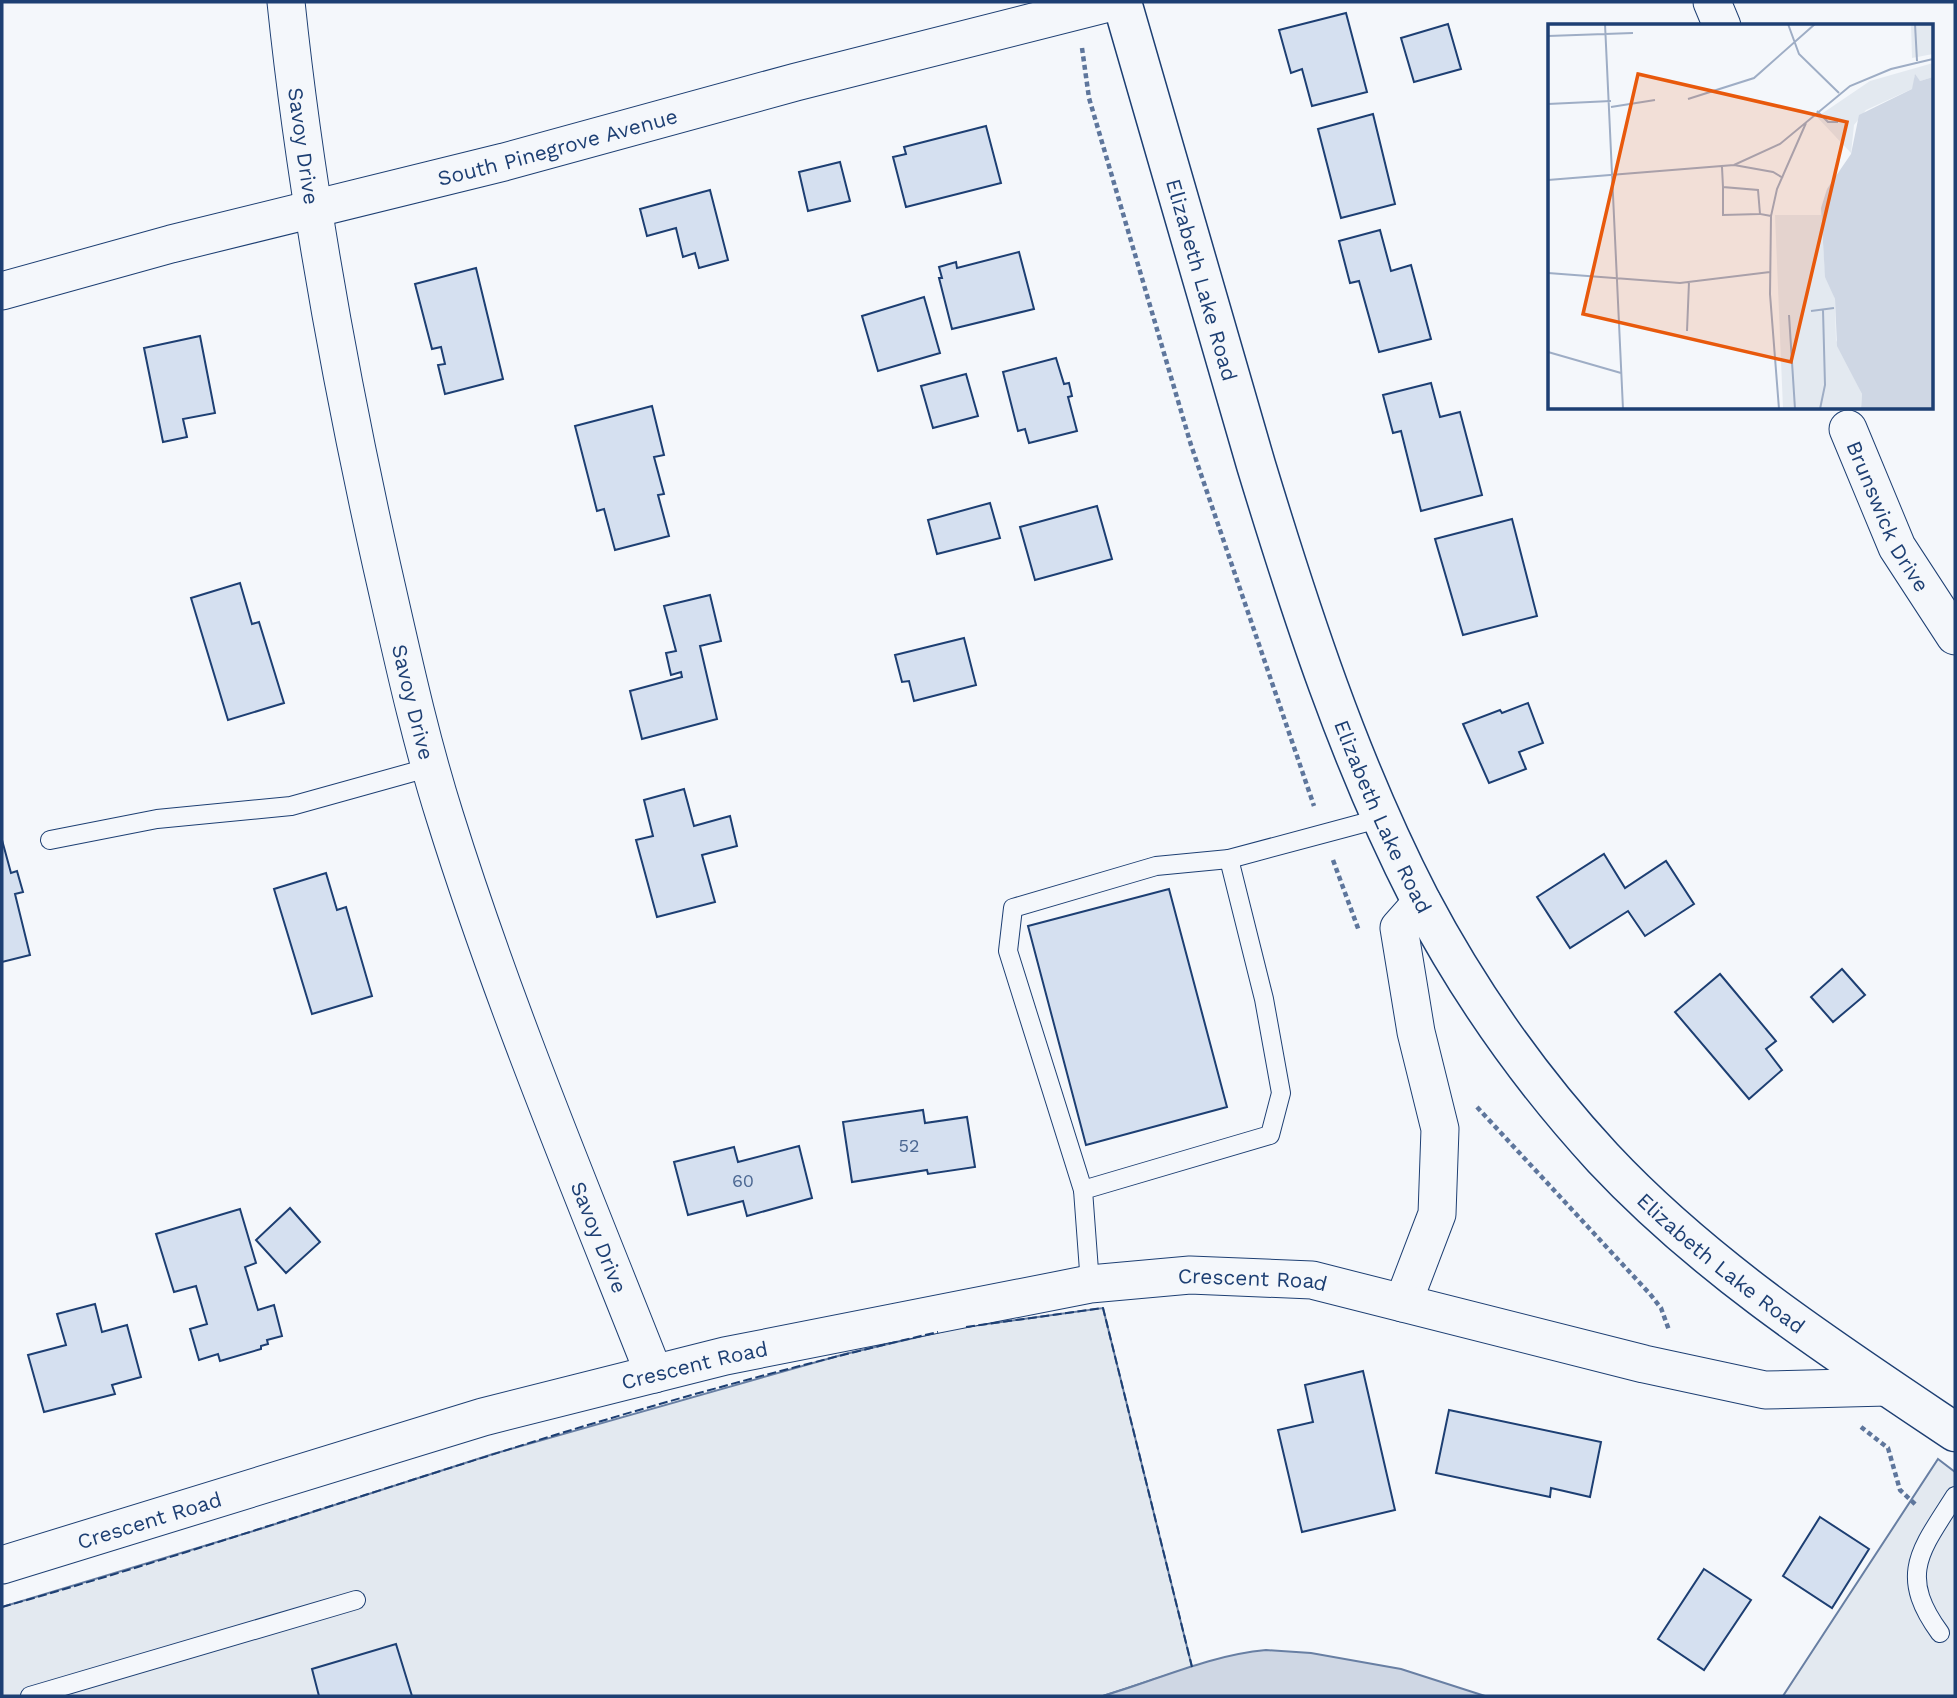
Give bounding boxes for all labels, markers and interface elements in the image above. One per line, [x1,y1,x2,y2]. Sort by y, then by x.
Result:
inset map [1548,24,1932,410]
street label: Savoy Drive [284,86,325,206]
street label: South Pinegrove Avenue [435,103,680,190]
street label: Elizabeth Lake Road [1161,176,1243,384]
street label: Brunswick Drive [1842,437,1935,596]
street label: Savoy Drive [387,642,440,762]
street label: Elizabeth Lake Road [1330,716,1438,917]
house number: 52 [899,1135,919,1156]
house number: 60 [732,1170,754,1191]
street label: Savoy Drive [566,1178,633,1296]
street label: Elizabeth Lake Road [1632,1187,1810,1338]
street label: Crescent Road [1177,1262,1330,1296]
street label: Crescent Road [618,1335,770,1394]
street label: Crescent Road [74,1486,224,1554]

